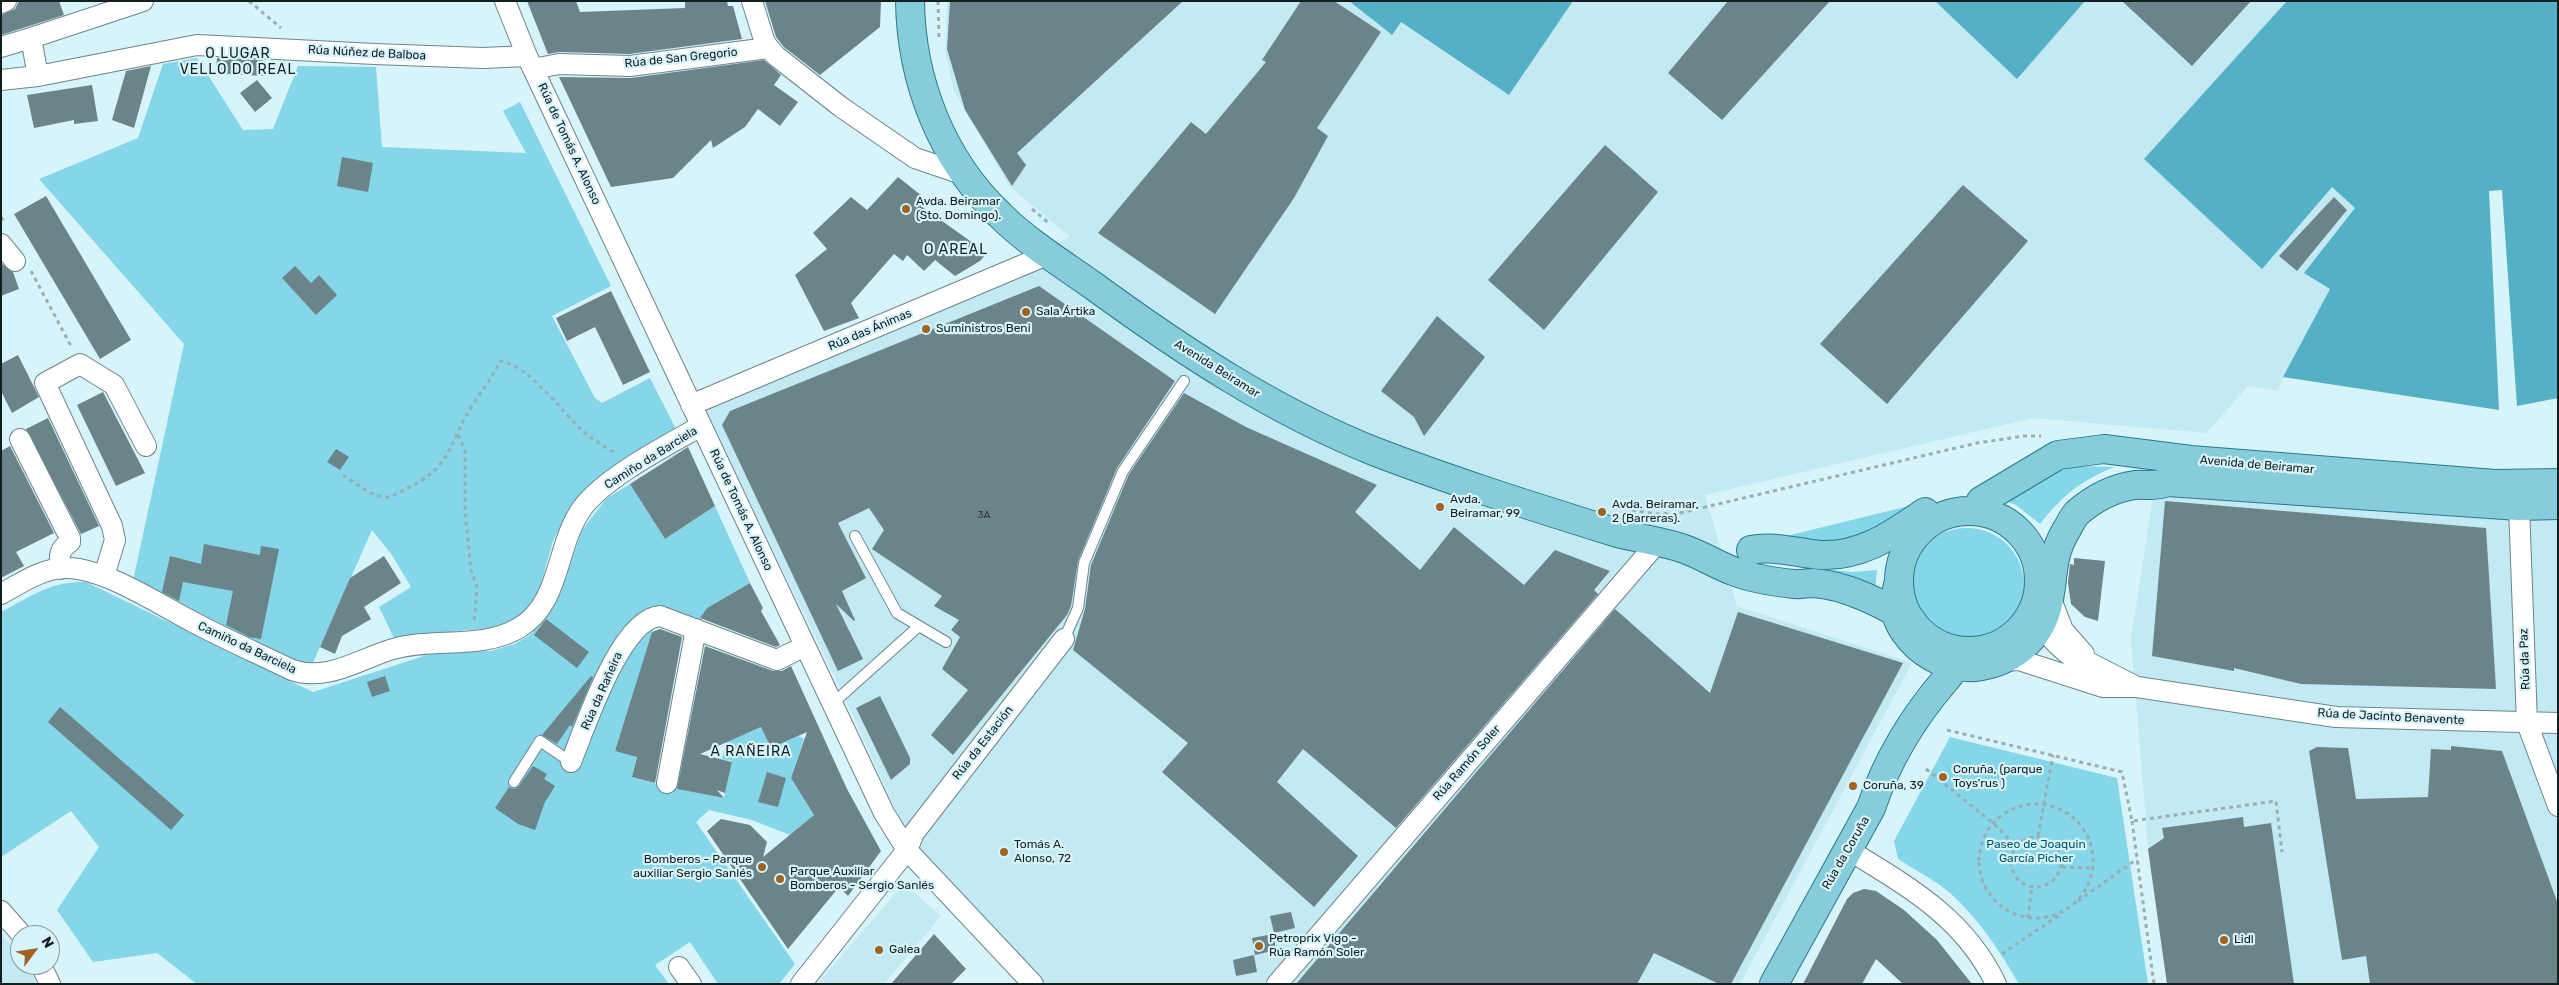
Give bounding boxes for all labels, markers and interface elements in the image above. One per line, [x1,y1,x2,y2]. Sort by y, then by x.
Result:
street label: Rúa Núñez de Balboa [308,43,426,63]
street label: Rúa de San Gregorio [624,45,738,71]
district label: O LUGAR VELLO DO REAL [178,46,298,78]
street label: Rúa de Tomás A. Alonso [534,81,604,207]
place label: Avda. Beiramar (Sto. Domingo). [916,195,1001,223]
marker: Avda. Beiramar (Sto. Domingo). [900,203,912,215]
district label: O AREAL [923,242,989,258]
place label: Sala Ártika [1036,305,1095,319]
street label: Rúa das Ánimas [826,306,914,354]
marker: Sala Ártika [1020,306,1032,318]
place label: Suministros Beni [936,322,1031,336]
marker: Suministros Beni [920,323,932,335]
street label: Avenida Beiramar [1172,337,1262,401]
street label: Camiño da Barciela [602,424,700,492]
street label: Rúa de Tomás A. Alonso [706,447,776,573]
street label: Avenida de Beiramar [2199,453,2315,477]
place label: Avda. Beiramar, 99 [1450,493,1520,521]
place label: Avda. Beiramar, 2 (Barreras). [1612,498,1699,526]
marker: Avda. Beiramar, 99 [1434,501,1446,513]
marker: Avda. Beiramar, 2 (Barreras). [1596,506,1608,518]
house number: 3A [978,509,990,521]
street label: Camiño da Barciela [196,619,298,677]
street label: Rúa da Paz [2517,628,2533,690]
street label: Rúa da Rañeira [578,650,626,732]
street label: Rúa da Estación [950,703,1016,783]
street label: Rúa de Jacinto Benavente [2317,706,2465,728]
street label: Rúa Ramón Soler [1430,722,1504,804]
district label: A RAÑEIRA [709,744,793,760]
place label: Coruña, (parque Toys'rus ) [1953,763,2042,791]
marker: Coruña, (parque Toys'rus ) [1937,771,1949,783]
place label: Coruña, 39 [1863,779,1924,793]
marker: Coruña, 39 [1847,780,1859,792]
street label: Rúa da Coruña [1819,814,1873,892]
place label: Tomás A. Alonso, 72 [1014,838,1071,866]
park label: Paseo de Joaquin García Picher [1986,838,2086,866]
marker: Tomás A. Alonso, 72 [998,846,1010,858]
place label: Bomberos - Parque auxiliar Sergio Sanlés [633,853,752,881]
marker: Bomberos - Parque auxiliar Sergio Sanlés [756,861,768,873]
place label: Parque Auxiliar Bomberos - Sergio Sanlés [790,865,934,893]
marker: Parque Auxiliar Bomberos - Sergio Sanlés [774,873,786,885]
north arrow [10,925,60,975]
place label: Petroprix Vigo - Rúa Ramón Soler [1269,932,1364,960]
place label: Lidl [2234,933,2254,947]
text: N [38,934,57,951]
marker: Lidl [2218,934,2230,946]
marker: Petroprix Vigo - Rúa Ramón Soler [1253,940,1265,952]
place label: Galea [889,943,920,957]
marker: Galea [873,944,885,956]

